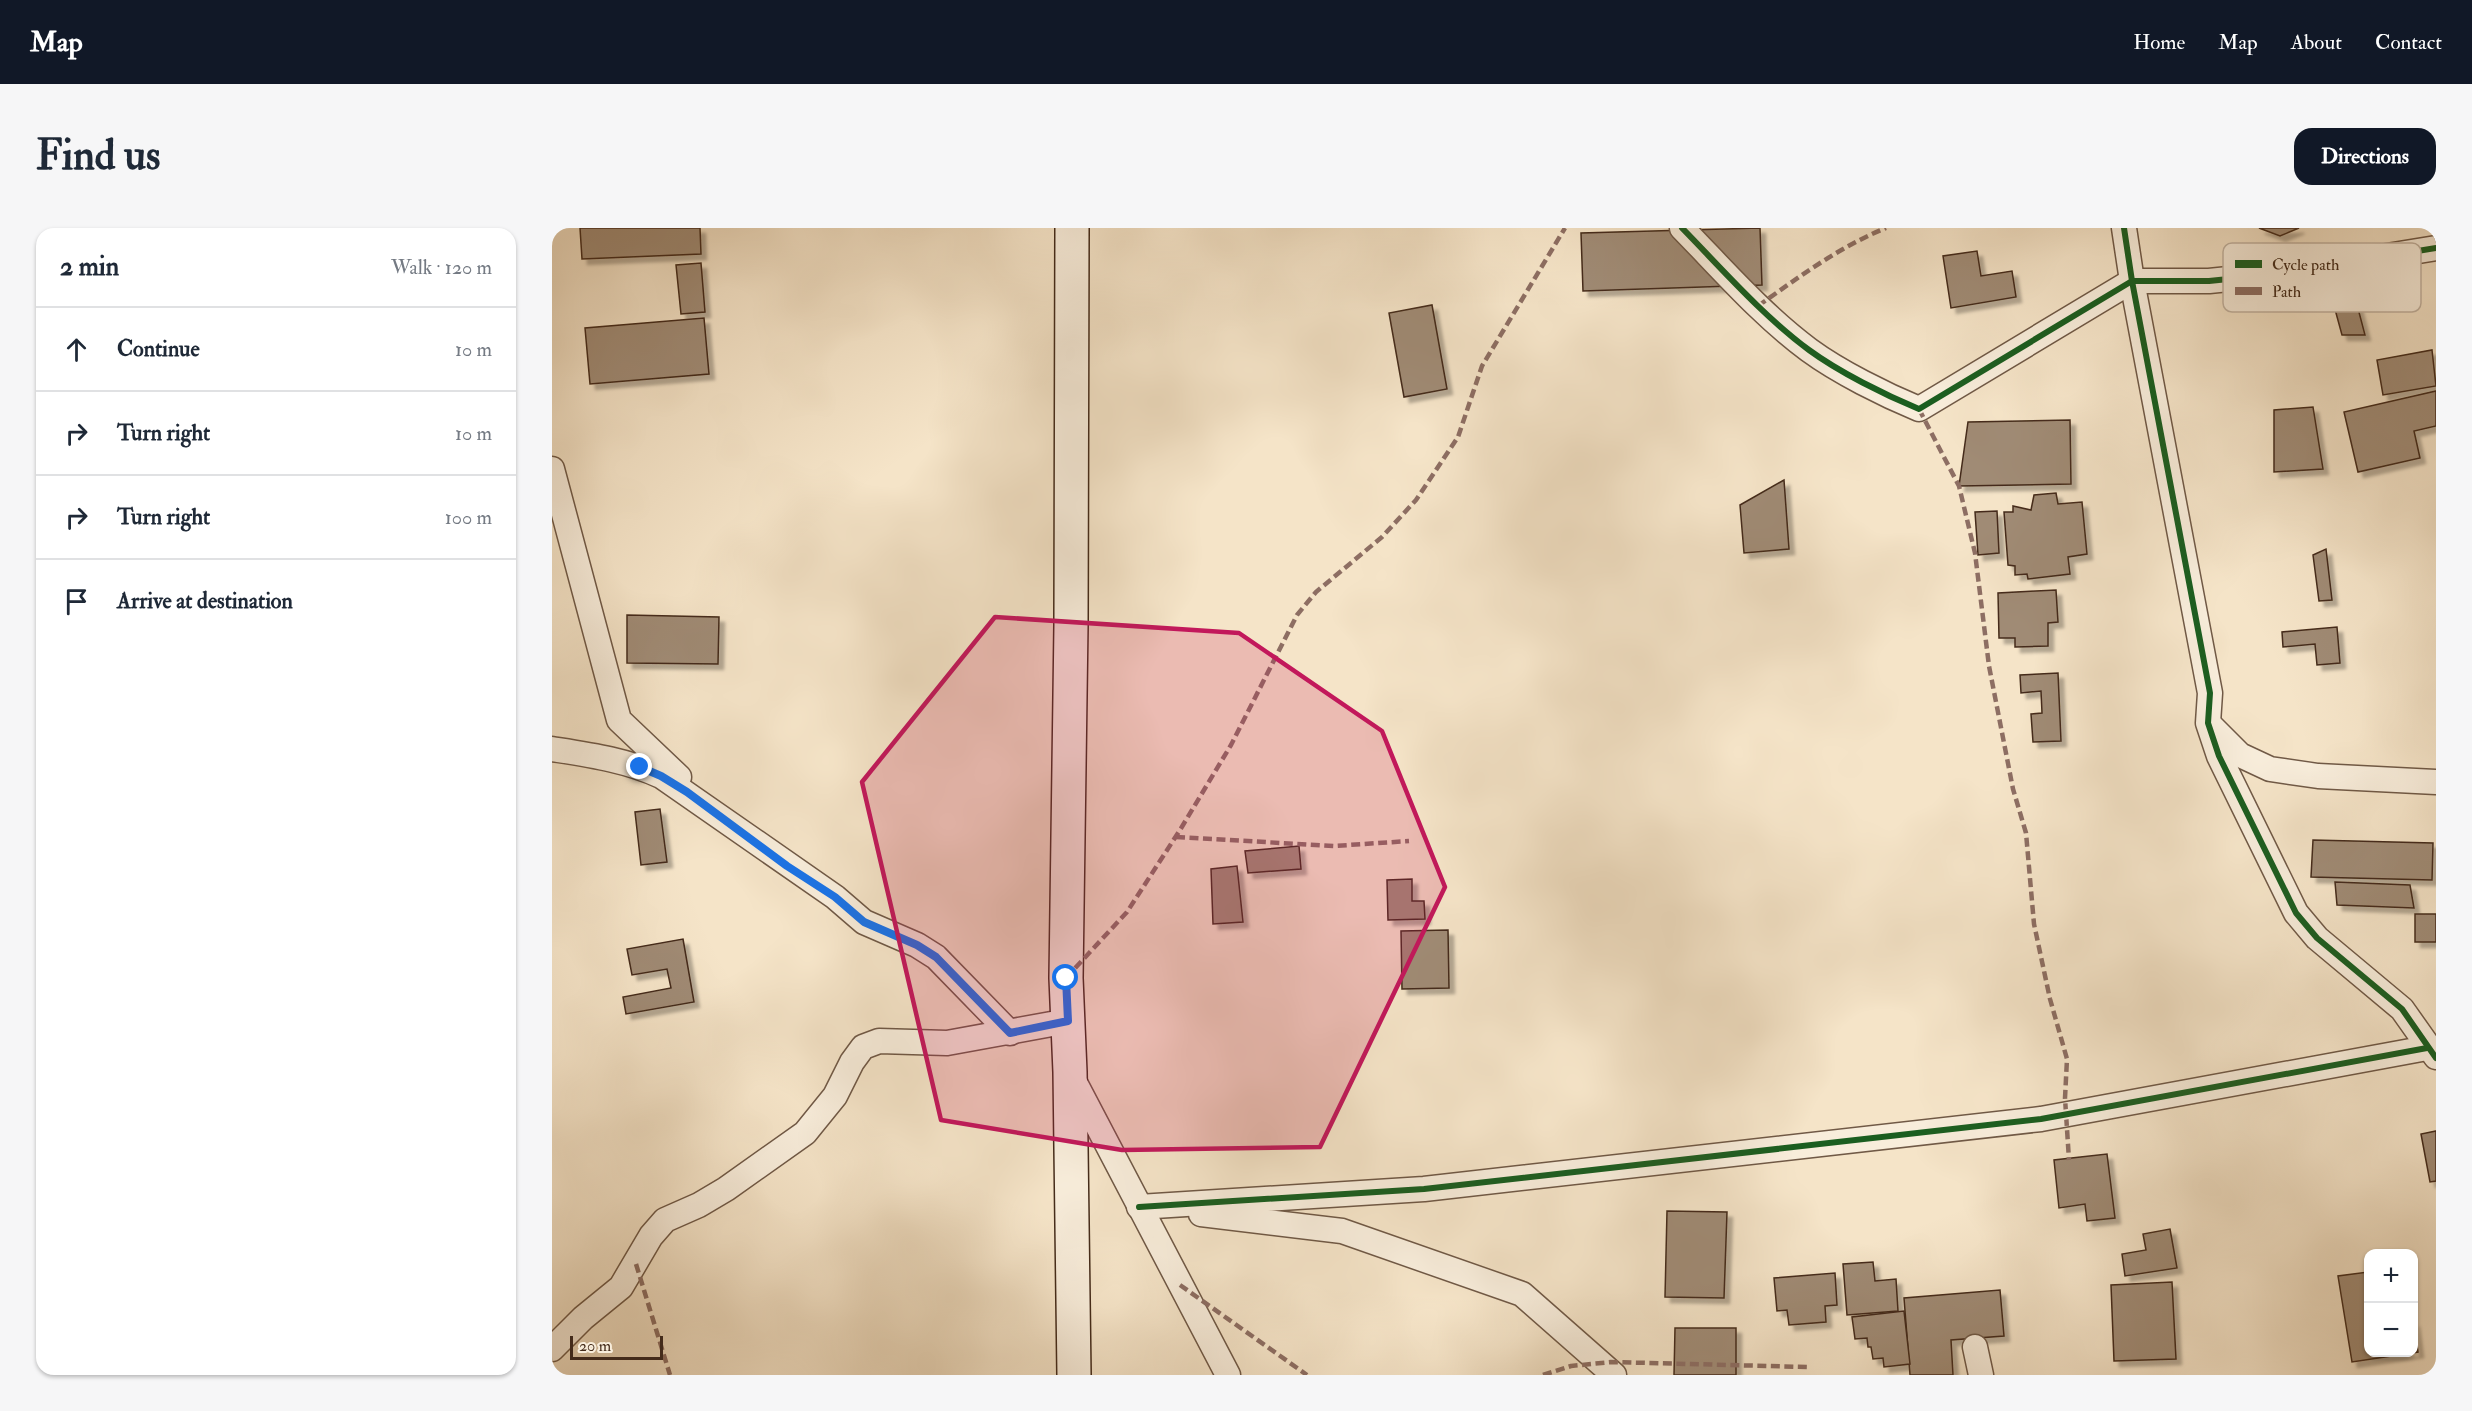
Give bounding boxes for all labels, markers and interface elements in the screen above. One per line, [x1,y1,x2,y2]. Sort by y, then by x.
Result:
text: Map [30,25,83,60]
text: Home [2133,29,2185,56]
text: Map [2218,29,2258,56]
text: About [2291,29,2342,56]
text: Contact [2375,29,2442,56]
button: Directions [2294,128,2436,185]
text: Find us [36,130,160,182]
legend [2223,243,2421,312]
text: 2 min [60,251,119,283]
text: Walk · 120 m [391,255,492,280]
text: Cycle path [2272,255,2340,276]
text: Path [2272,282,2302,302]
icon: ahead [60,333,93,366]
text: Continue [117,335,200,363]
text: 10 m [455,337,492,362]
icon: right [60,417,93,450]
text: Turn right [117,419,210,447]
text: 10 m [455,421,492,446]
icon: right [60,501,93,534]
text: Turn right [117,503,210,531]
text: 100 m [445,505,492,530]
icon: arrive [60,585,93,618]
text: Arrive at destination [117,587,293,615]
route end [626,753,652,779]
route start [1052,964,1078,990]
map controls [2364,1249,2418,1357]
button: + [2364,1249,2418,1303]
button: − [2364,1303,2418,1357]
scale bar [570,1333,663,1360]
text: 20 m [579,1336,611,1356]

